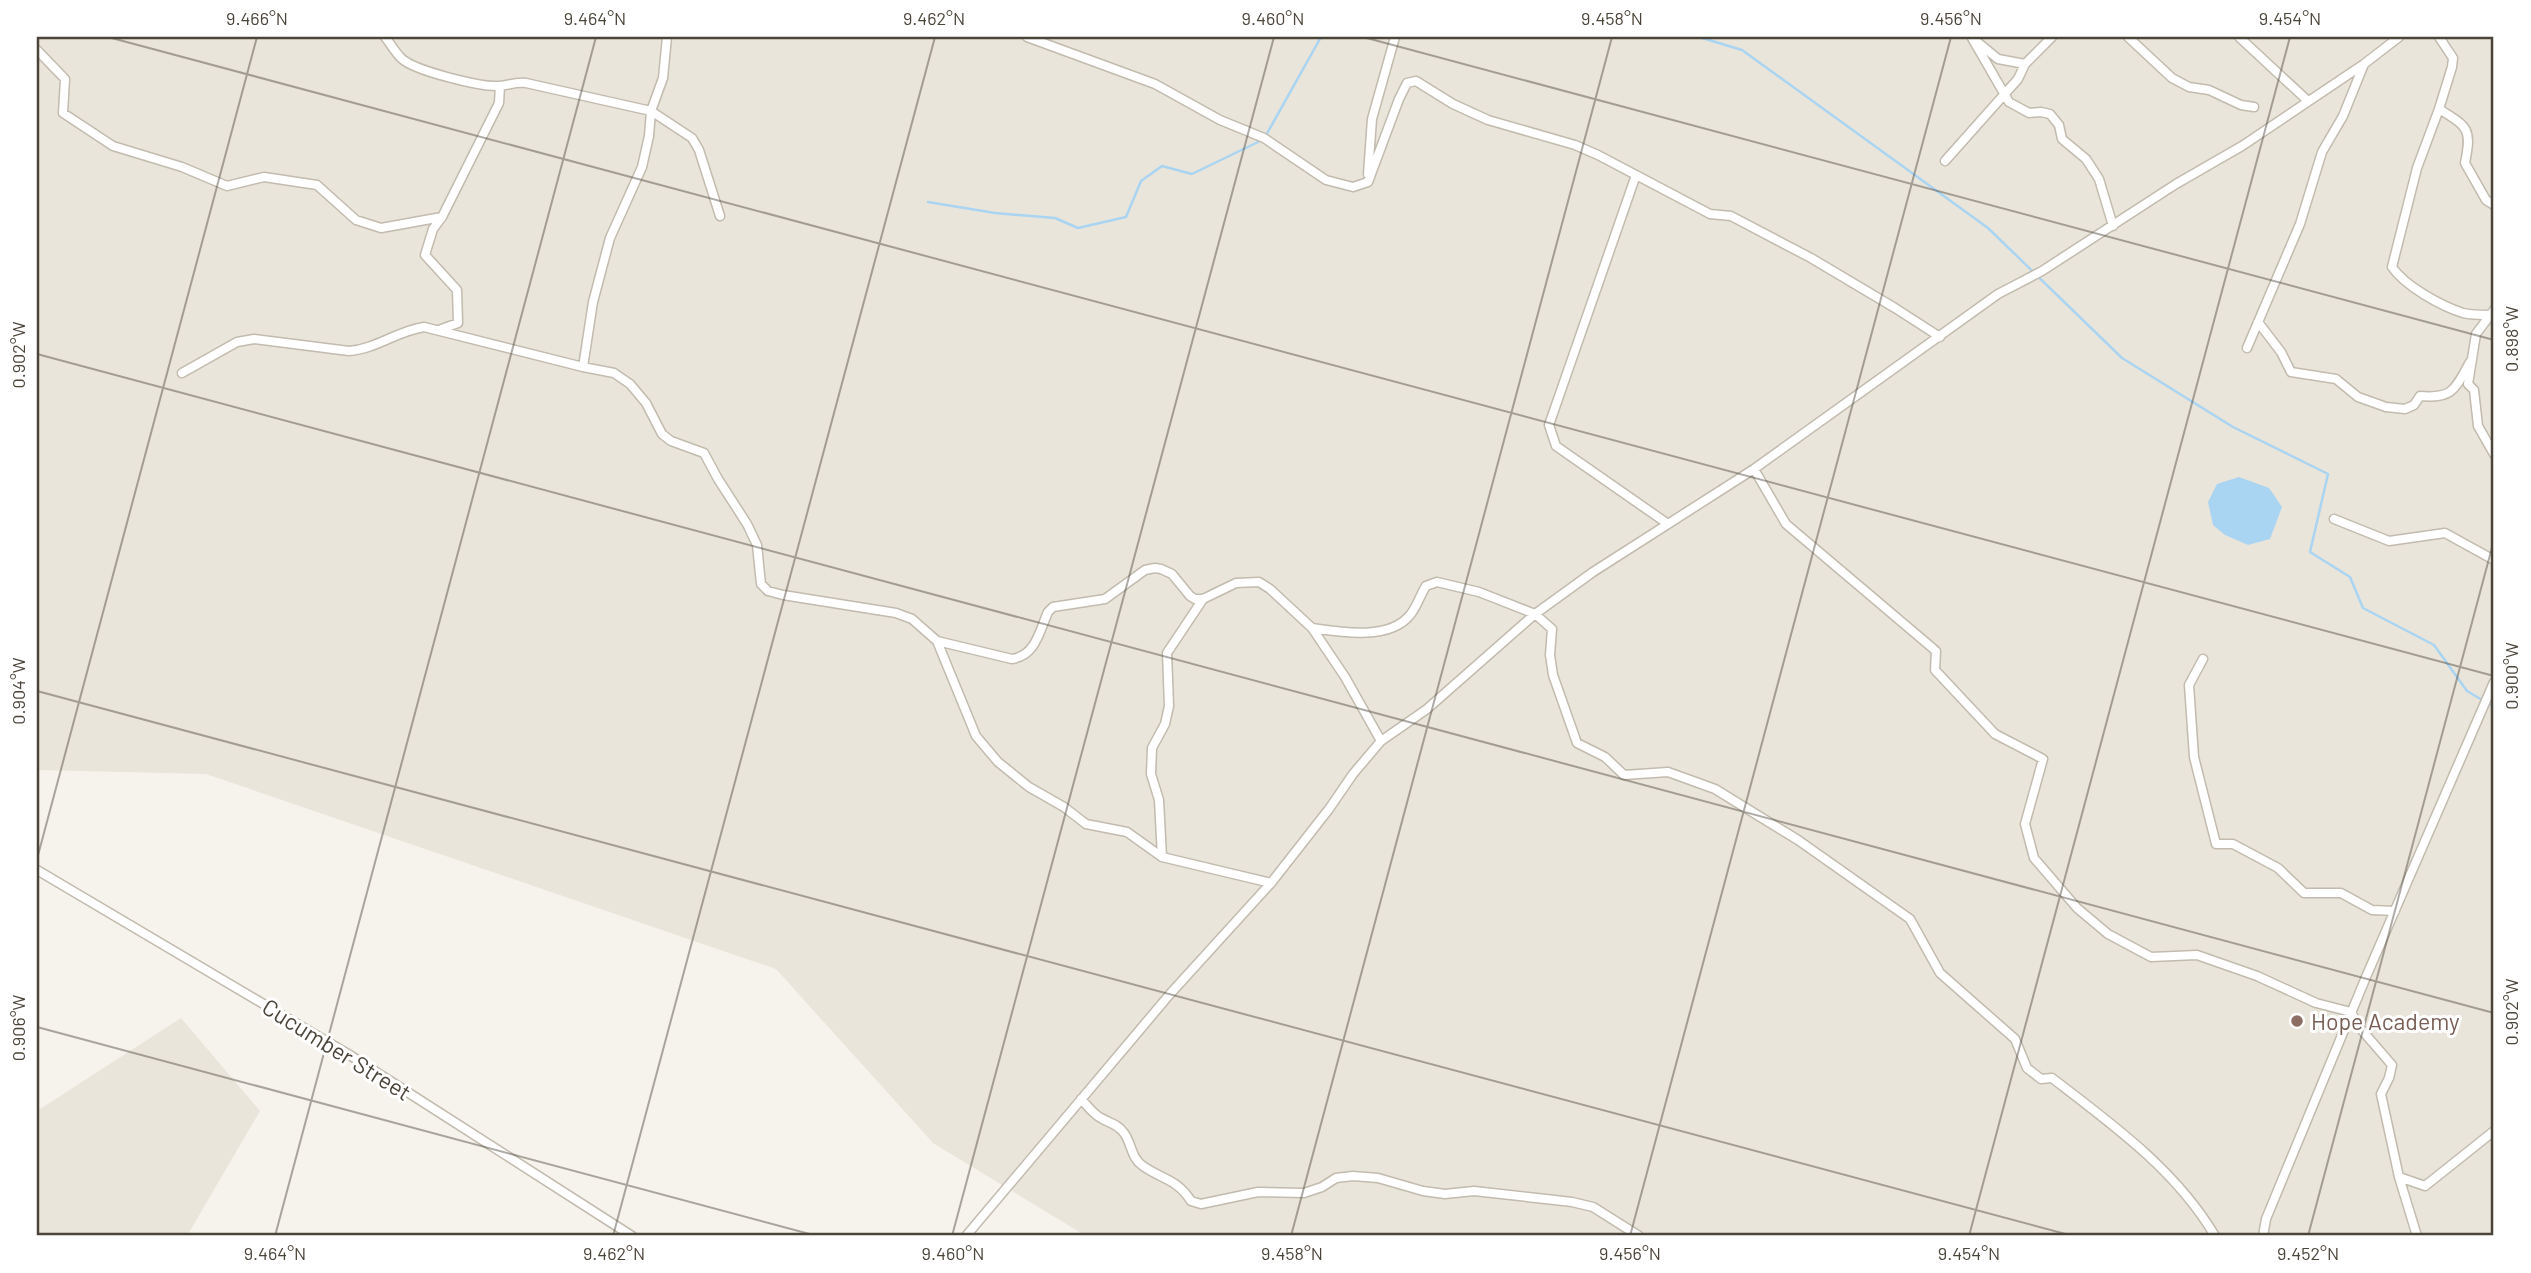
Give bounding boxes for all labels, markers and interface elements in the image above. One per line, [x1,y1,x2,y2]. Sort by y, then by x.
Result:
text: 9.466°N [226,7,288,29]
text: 9.464°N [564,7,626,29]
text: 9.462°N [903,7,965,29]
text: 9.460°N [1242,7,1304,29]
text: 9.458°N [1581,7,1643,29]
text: 9.456°N [1920,7,1982,29]
text: 9.454°N [2259,7,2321,29]
text: 0.898°W [2500,306,2522,372]
text: 0.902°W [7,321,29,389]
text: 0.900°W [2500,642,2522,710]
text: 0.904°W [7,657,29,725]
text: 0.902°W [2500,978,2522,1046]
street label: Cucumber Street [257,992,417,1106]
text: 0.906°W [7,994,29,1061]
place label: Hope Academy [2311,1007,2460,1035]
marker: Hope Academy [2289,1013,2305,1029]
text: 9.464°N [244,1242,306,1264]
text: 9.462°N [583,1242,645,1264]
text: 9.460°N [922,1242,984,1264]
text: 9.458°N [1261,1242,1323,1264]
text: 9.456°N [1599,1242,1661,1264]
text: 9.454°N [1938,1242,2000,1264]
text: 9.452°N [2277,1242,2339,1264]

